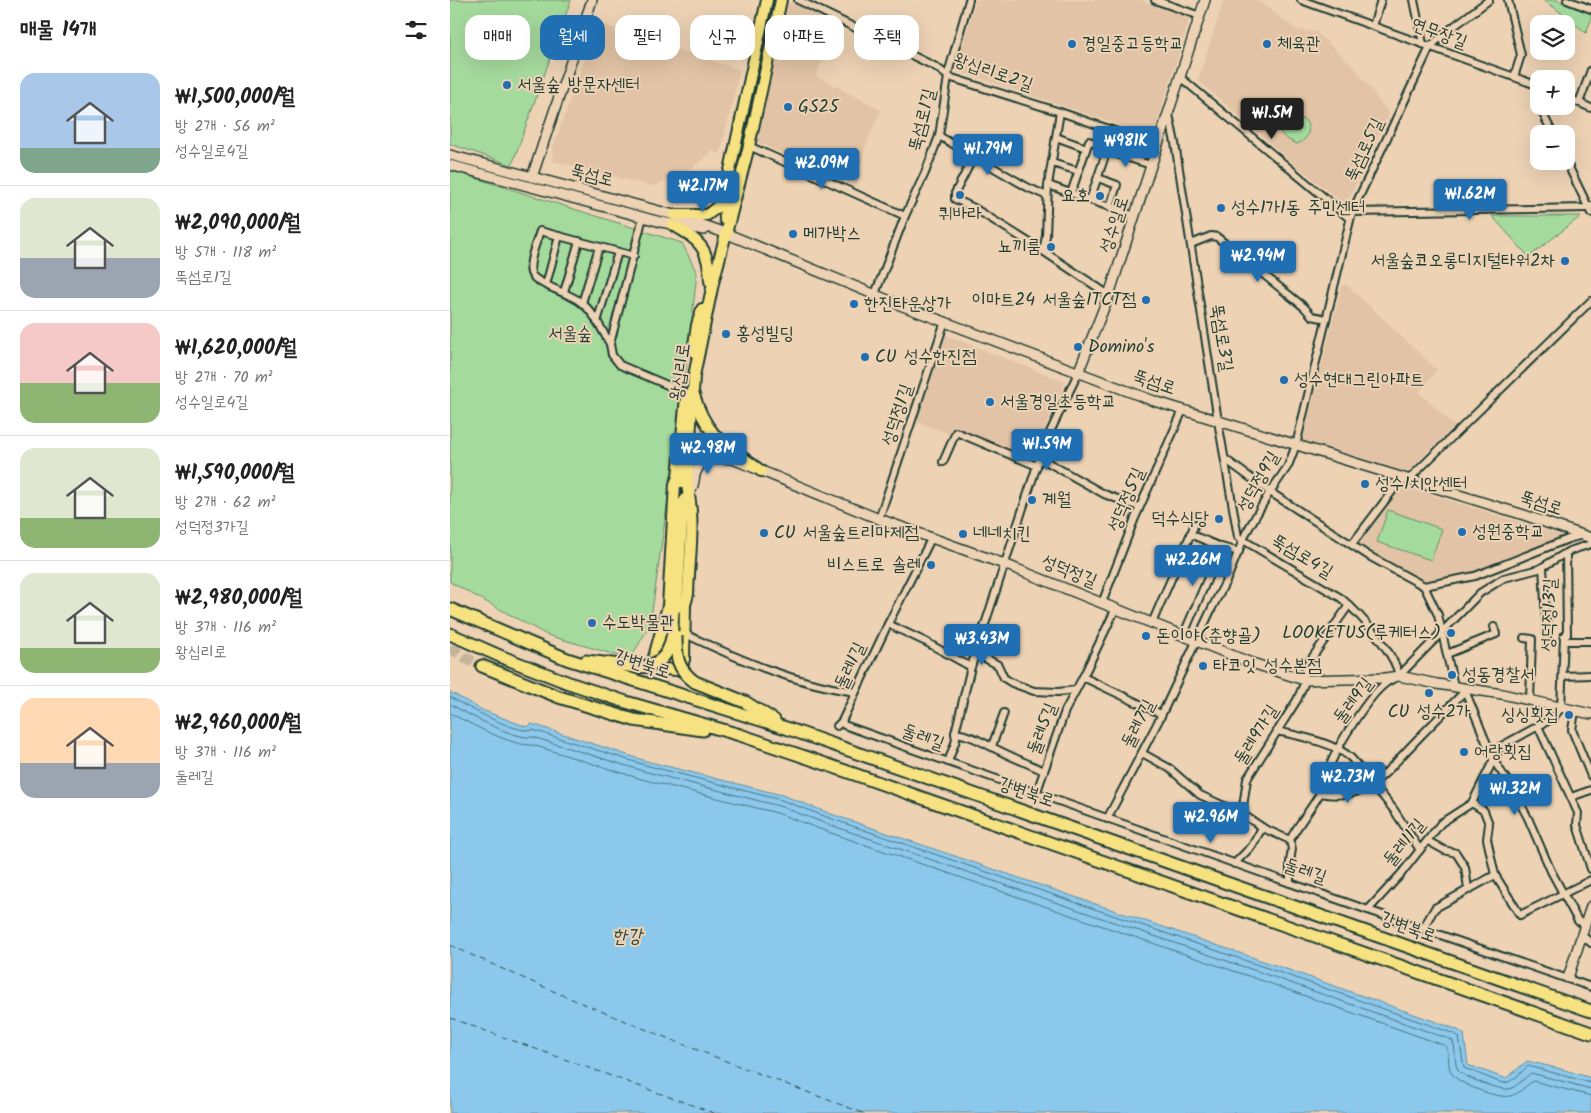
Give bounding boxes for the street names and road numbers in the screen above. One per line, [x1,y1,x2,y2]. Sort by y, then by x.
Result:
street label: 연무장길 [1407,10,1472,58]
street label: 왕십리로2길 [949,46,1037,100]
street label: 뚝섬로1길 [901,85,945,154]
street label: 뚝섬로5길 [1338,113,1393,187]
street label: 뚝섬로 [567,156,617,196]
street label: 성수일로 [1092,193,1138,257]
street label: 뚝섬로3길 [1201,302,1241,374]
street label: 왕십리로 [663,341,699,403]
street label: 뚝섬로 [1129,362,1179,404]
street label: 성덕정1길 [874,380,922,450]
street label: 성덕정9길 [1230,445,1288,518]
street label: 성덕정5길 [1100,463,1154,537]
street label: 뚝섬로 [1516,483,1566,525]
street label: 뚝섬로4길 [1265,527,1339,587]
street label: 성덕정길 [1037,548,1102,596]
street label: 성덕정13길 [1534,577,1566,652]
street label: 둘레1길 [827,637,875,694]
street label: 강변북로 [610,642,674,688]
street label: 둘레9길 [1327,671,1382,731]
street label: 둘레7길 [1114,694,1164,754]
street label: 둘레5길 [1020,699,1066,759]
street label: 둘레9가길 [1227,699,1287,771]
street label: 둘레길 [898,717,949,759]
street label: 강변북로 [994,770,1058,816]
street label: 둘레11길 [1376,812,1434,873]
street label: 둘레길 [1280,851,1331,893]
street label: 강변북로 [1376,904,1440,952]

